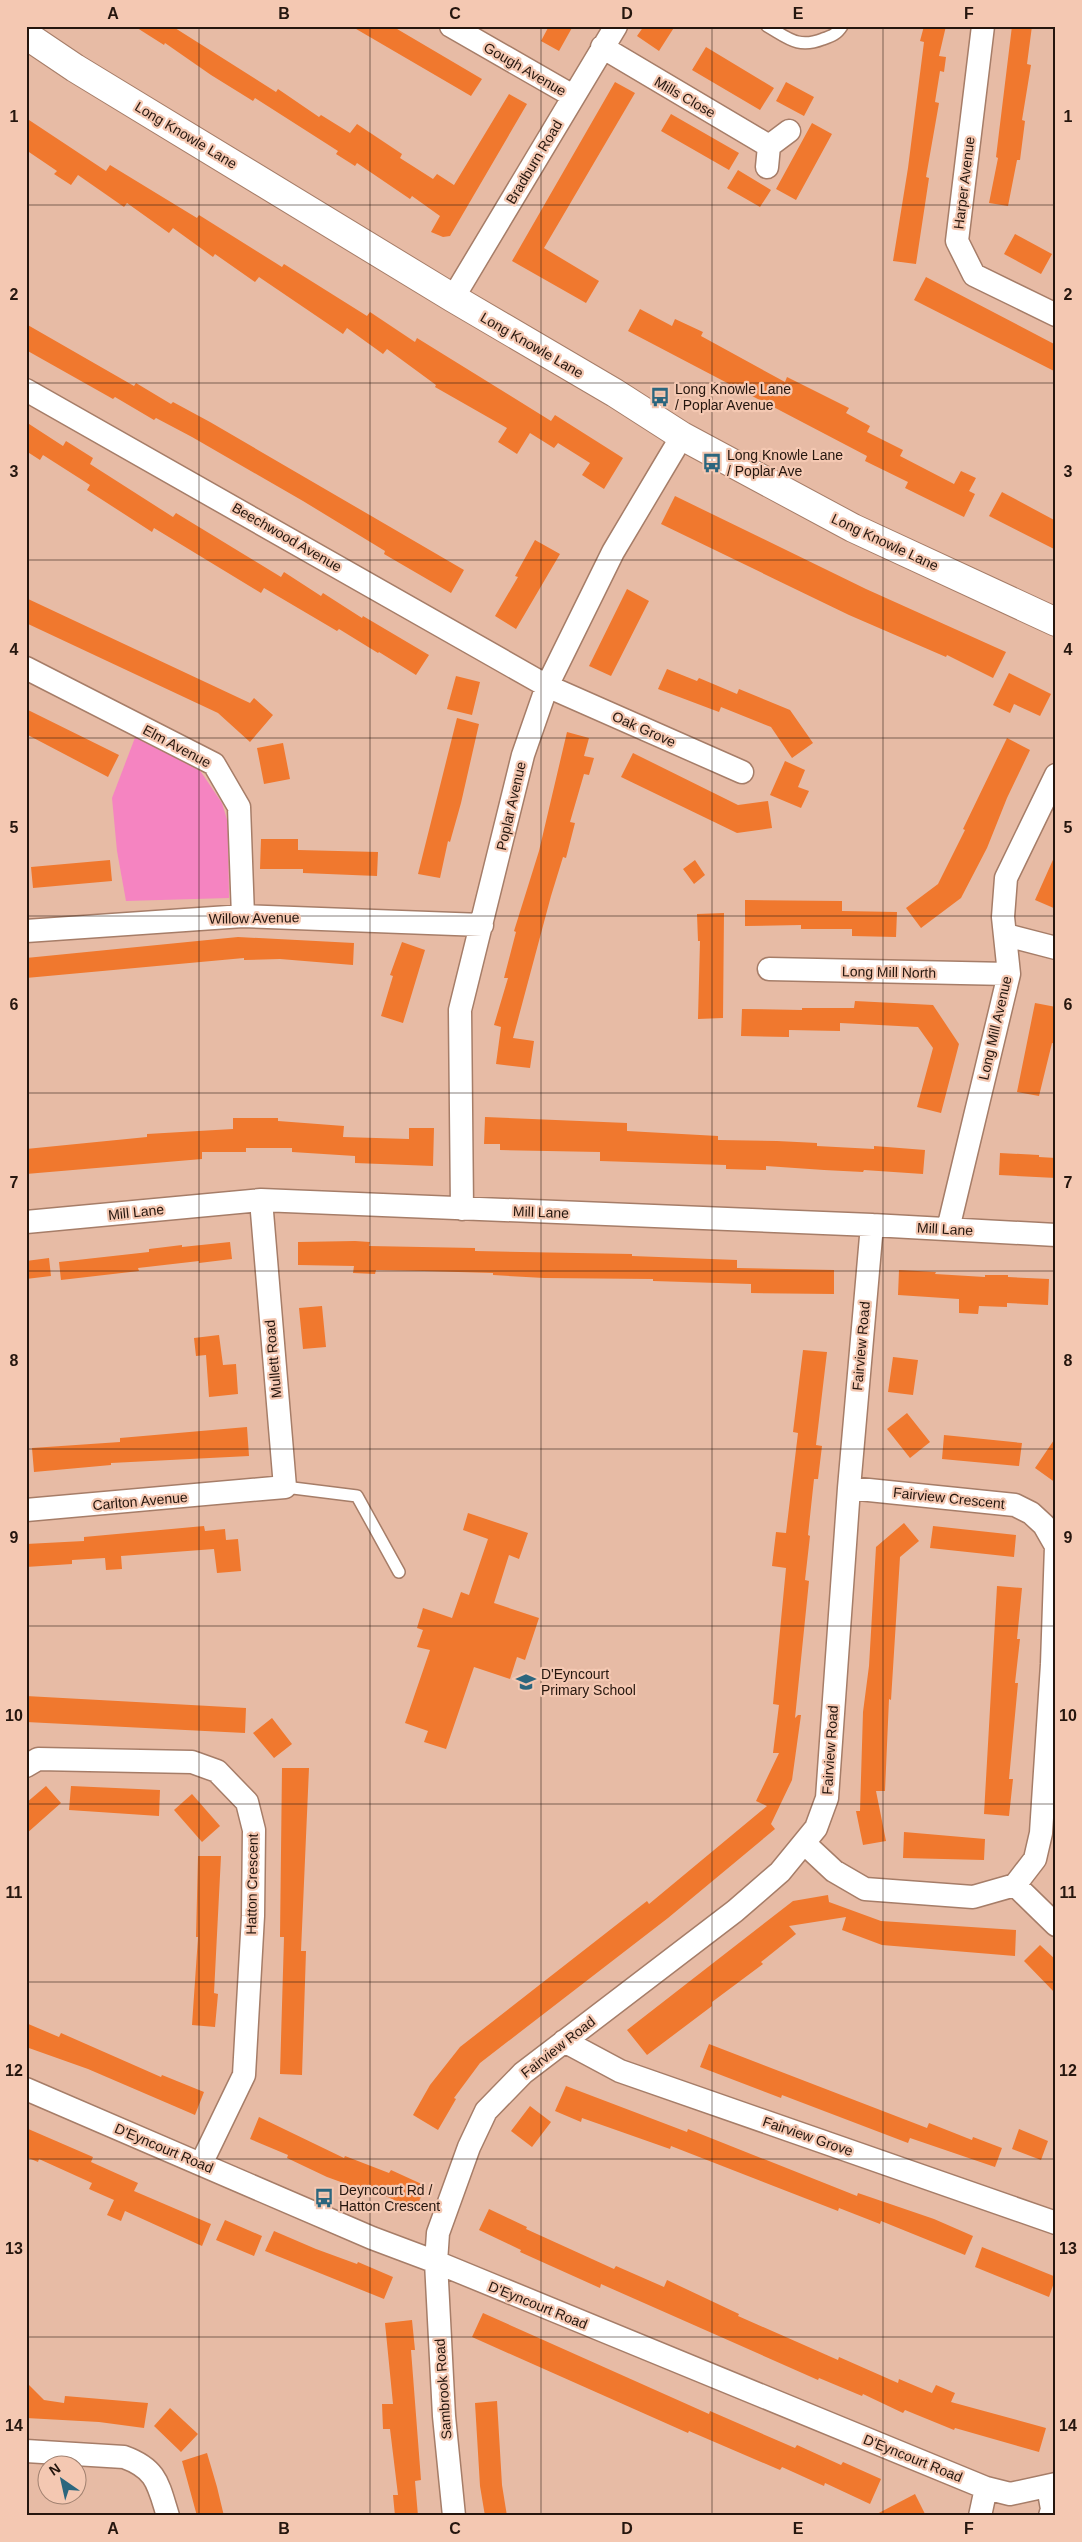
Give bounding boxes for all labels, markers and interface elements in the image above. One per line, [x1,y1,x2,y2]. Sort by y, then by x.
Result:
text: A [107,5,119,22]
text: B [278,5,290,22]
text: C [449,5,461,22]
text: D [621,5,633,22]
text: E [793,5,804,22]
text: F [964,5,974,22]
street label: Gough Avenue [481,39,569,99]
street label: Mills Close [652,73,718,121]
street label: Long Knowle Lane [132,98,240,172]
text: 1 [10,108,19,125]
text: 1 [1064,108,1073,125]
street label: Bradburn Road [503,117,565,207]
street label: Harper Avenue [950,136,978,230]
text: 2 [10,286,19,303]
text: 2 [1064,286,1073,303]
street label: Long Knowle Lane [478,309,586,381]
place label: Long Knowle Lane / Poplar Avenue [675,381,791,413]
bus stop icon: Long Knowle Lane / Poplar Avenue [649,386,671,408]
place label: Long Knowle Lane / Poplar Ave [727,447,843,479]
bus stop icon: Long Knowle Lane / Poplar Ave [701,452,723,474]
text: 3 [10,463,19,480]
text: 3 [1064,463,1073,480]
street label: Beechwood Avenue [230,499,345,575]
street label: Long Knowle Lane [829,510,941,574]
text: 4 [10,641,19,658]
text: 4 [1064,641,1073,658]
street label: Oak Grove [610,708,678,750]
street label: Elm Avenue [140,721,214,771]
street label: Poplar Avenue [493,760,529,852]
text: 5 [10,819,19,836]
text: 5 [1064,819,1073,836]
street label: Willow Avenue [208,909,300,927]
street label: Long Mill North [842,963,936,981]
street label: Long Mill Avenue [975,974,1015,1082]
text: 6 [10,996,19,1013]
text: 6 [1064,996,1073,1013]
text: 7 [10,1174,19,1191]
text: 7 [1064,1174,1073,1191]
street label: Mill Lane [107,1201,165,1223]
street label: Mill Lane [513,1203,569,1221]
street label: Mill Lane [917,1220,974,1238]
street label: Fairview Road [849,1301,873,1391]
street label: Mullett Road [262,1319,284,1399]
text: 8 [10,1352,19,1369]
text: 8 [1064,1352,1073,1369]
street label: Fairview Crescent [892,1484,1006,1512]
street label: Carlton Avenue [92,1489,188,1513]
text: 9 [10,1529,19,1546]
text: 9 [1064,1529,1073,1546]
place label: D'Eyncourt Primary School [541,1666,636,1698]
school or university icon: D'Eyncourt Primary School [515,1671,537,1693]
street label: Fairview Road [819,1705,841,1795]
text: 10 [5,1707,23,1724]
text: 10 [1059,1707,1077,1724]
street label: Hatton Crescent [243,1833,261,1935]
text: 11 [6,1884,23,1901]
text: 11 [1060,1884,1077,1901]
street label: Fairview Road [518,2013,598,2081]
text: 12 [5,2062,23,2079]
text: 12 [1059,2062,1077,2079]
street label: Fairview Grove [761,2113,855,2159]
street label: D'Eyncourt Road [112,2120,216,2176]
place label: Deyncourt Rd / Hatton Crescent [339,2182,440,2214]
bus stop icon: Deyncourt Rd / Hatton Crescent [313,2187,335,2209]
text: 13 [5,2240,23,2257]
text: 13 [1059,2240,1077,2257]
street label: D'Eyncourt Road [486,2278,590,2332]
street label: Sambrook Road [431,2338,455,2440]
text: 14 [5,2417,23,2434]
text: 14 [1059,2417,1077,2434]
street label: D'Eyncourt Road [861,2431,965,2485]
north arrow [38,2454,88,2504]
text: N [46,2460,63,2479]
text: A [107,2520,119,2537]
text: B [278,2520,290,2537]
text: C [449,2520,461,2537]
text: D [621,2520,633,2537]
text: E [793,2520,804,2537]
text: F [964,2520,974,2537]

